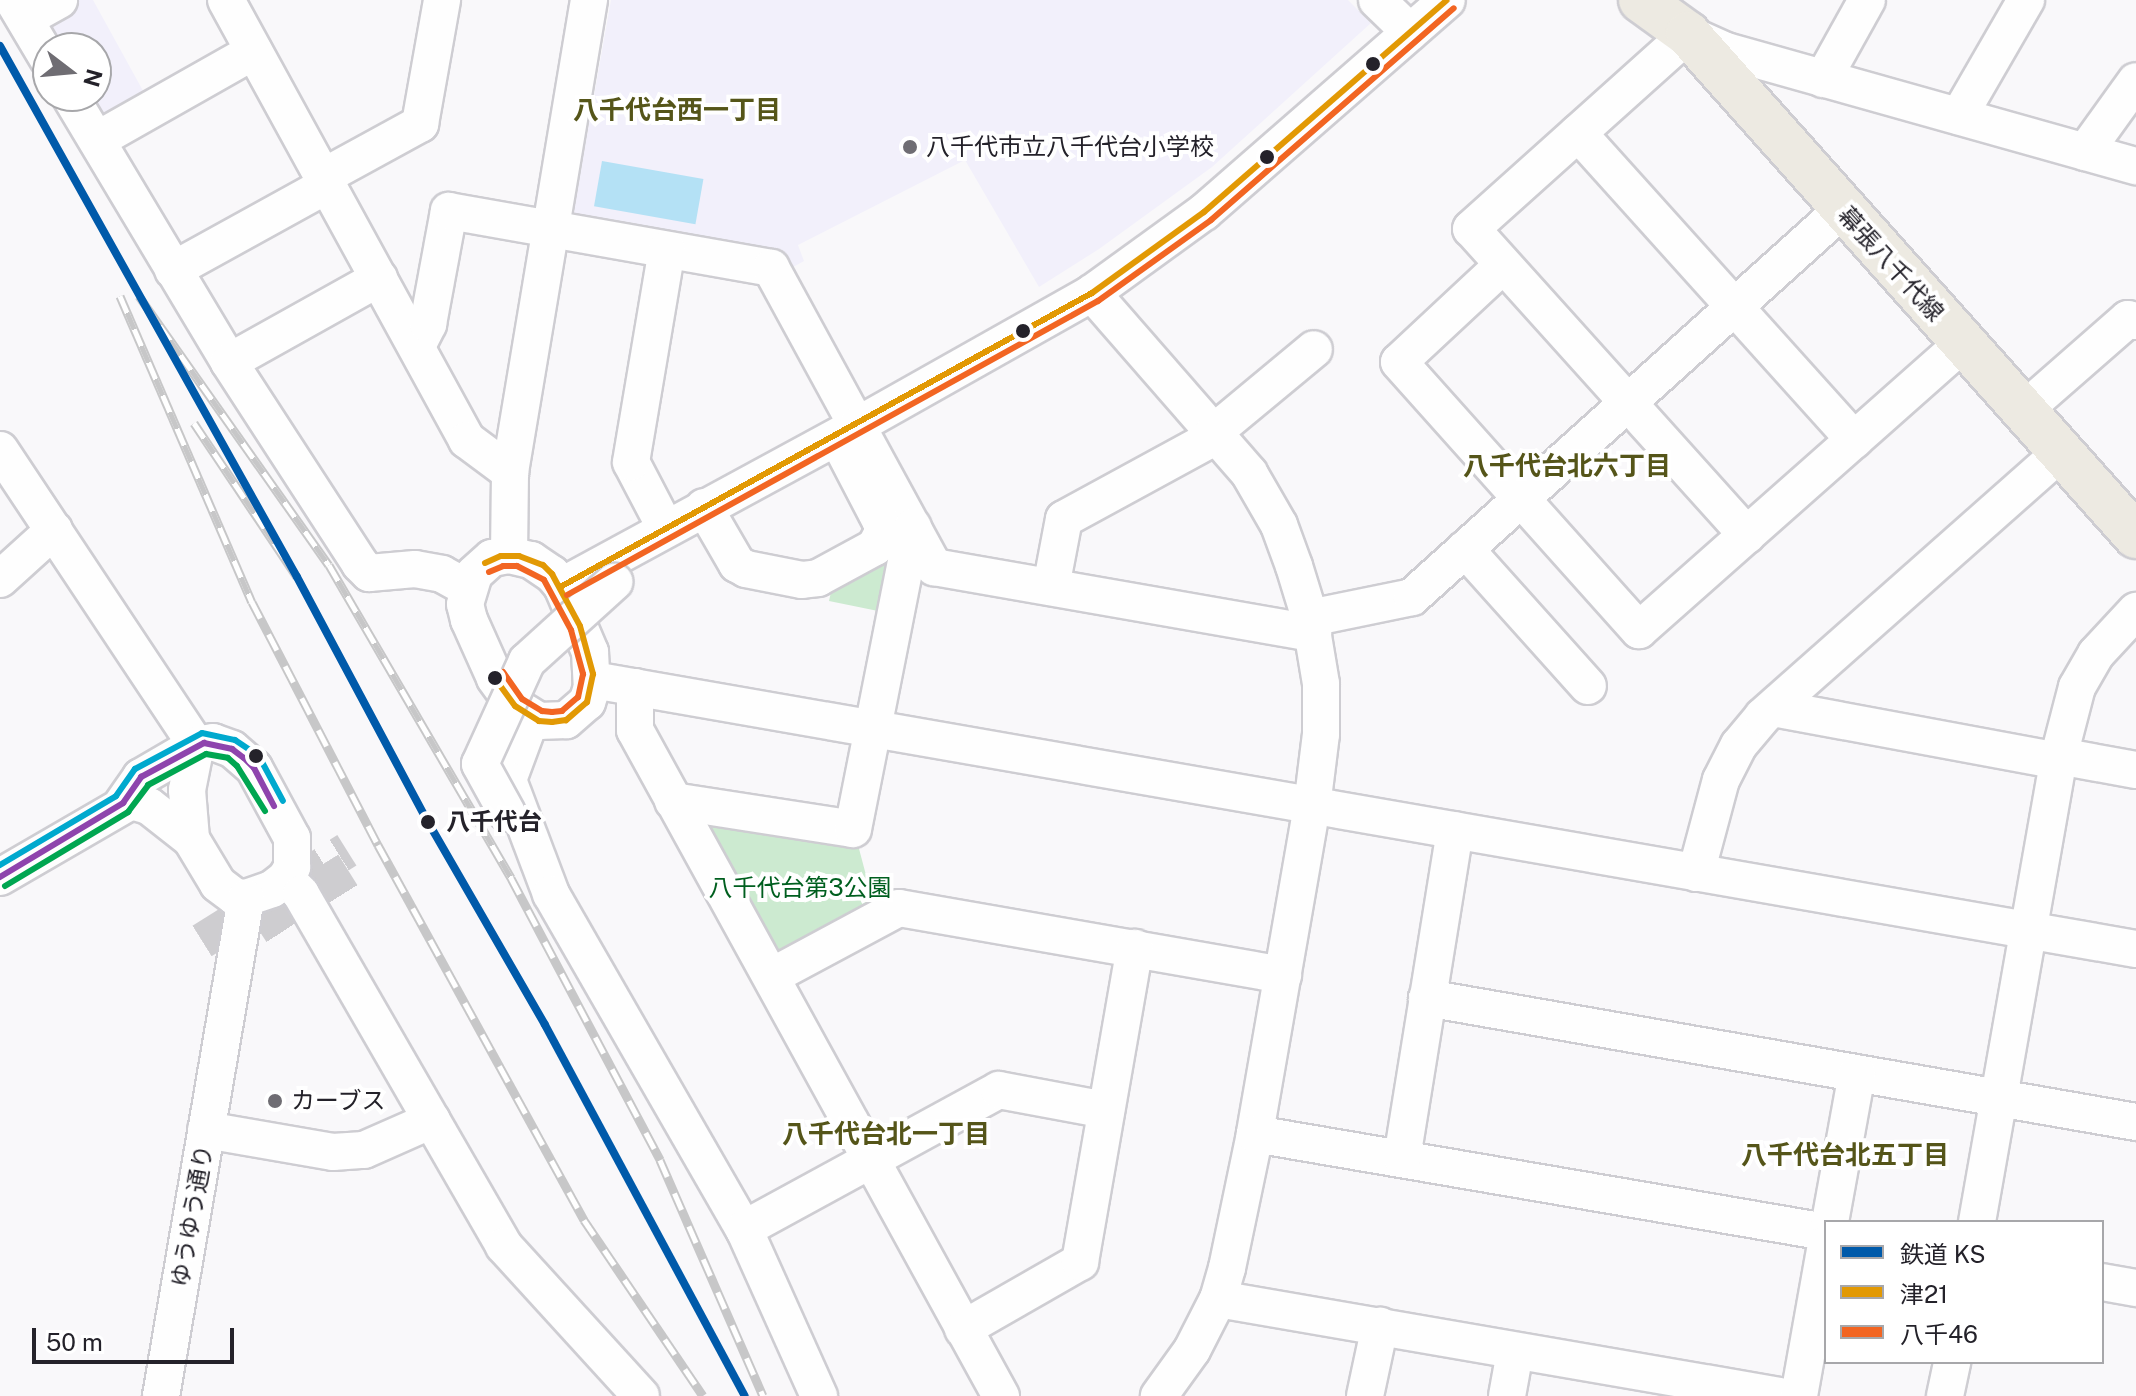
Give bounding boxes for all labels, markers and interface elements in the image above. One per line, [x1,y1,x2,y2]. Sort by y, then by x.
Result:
north arrow [32,32,112,112]
unlabelled marker [1365,56,1381,72]
text: N [78,66,108,90]
district label: 八千代台西一丁目 [573,94,781,126]
place label: 八千代市立八千代台小学校 [926,133,1214,161]
marker: 八千代市立八千代台小学校 [901,138,919,156]
unlabelled marker [1259,149,1275,165]
street label: 幕張八千代線 [1832,201,1950,327]
unlabelled marker [1015,323,1031,339]
district label: 八千代台北六丁目 [1463,450,1671,482]
unlabelled marker [487,670,503,686]
unlabelled marker [248,748,264,764]
place label: 八千代台 [446,808,542,836]
marker: 八千代台 [417,811,439,833]
park label: 八千代台第3公園 [708,874,892,902]
place label: カーブス [291,1087,387,1115]
marker: カーブス [266,1092,284,1110]
district label: 八千代台北一丁目 [782,1118,990,1150]
district label: 八千代台北五丁目 [1741,1139,1949,1171]
street label: ゆうゆう通り [165,1143,219,1289]
legend [1824,1220,2104,1364]
text: 鉄道 KS [1900,1240,1986,1268]
text: 津21 [1900,1280,1948,1308]
scale bar [36,1312,238,1362]
text: 八千46 [1900,1320,1978,1348]
text: 50 m [46,1328,103,1356]

